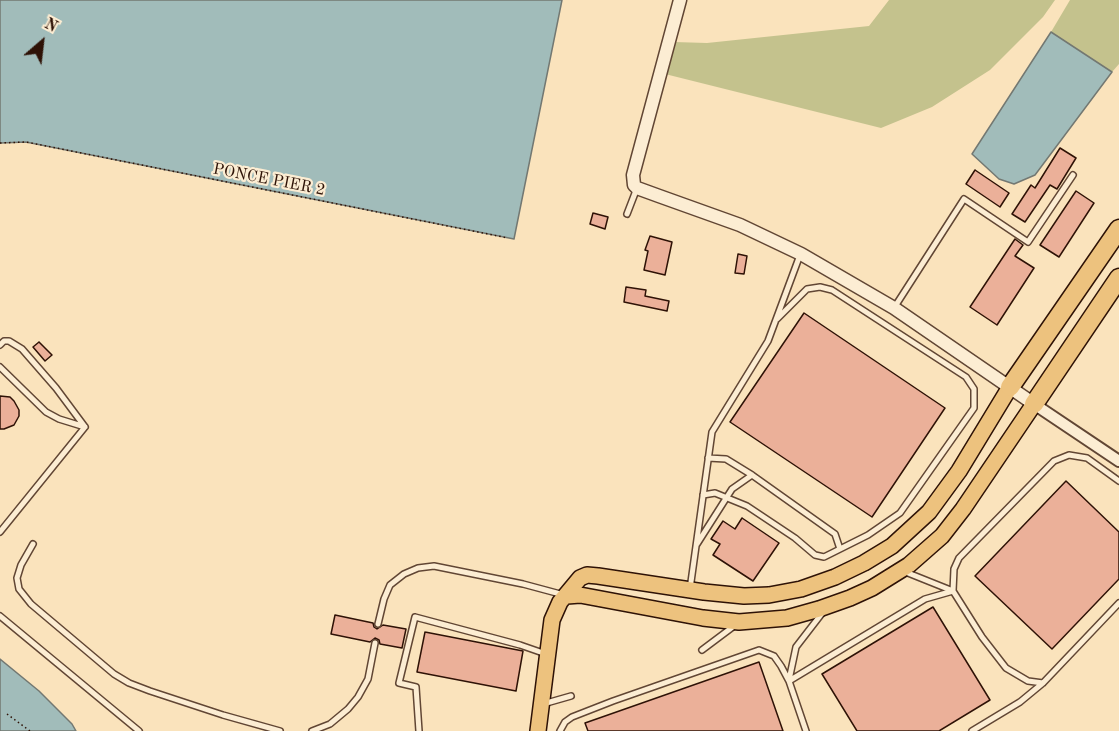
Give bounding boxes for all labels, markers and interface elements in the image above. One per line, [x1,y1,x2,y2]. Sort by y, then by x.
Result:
north arrow [12,12,72,72]
text: N [41,16,60,36]
street label: PONCE PIER 2 [211,160,327,200]

